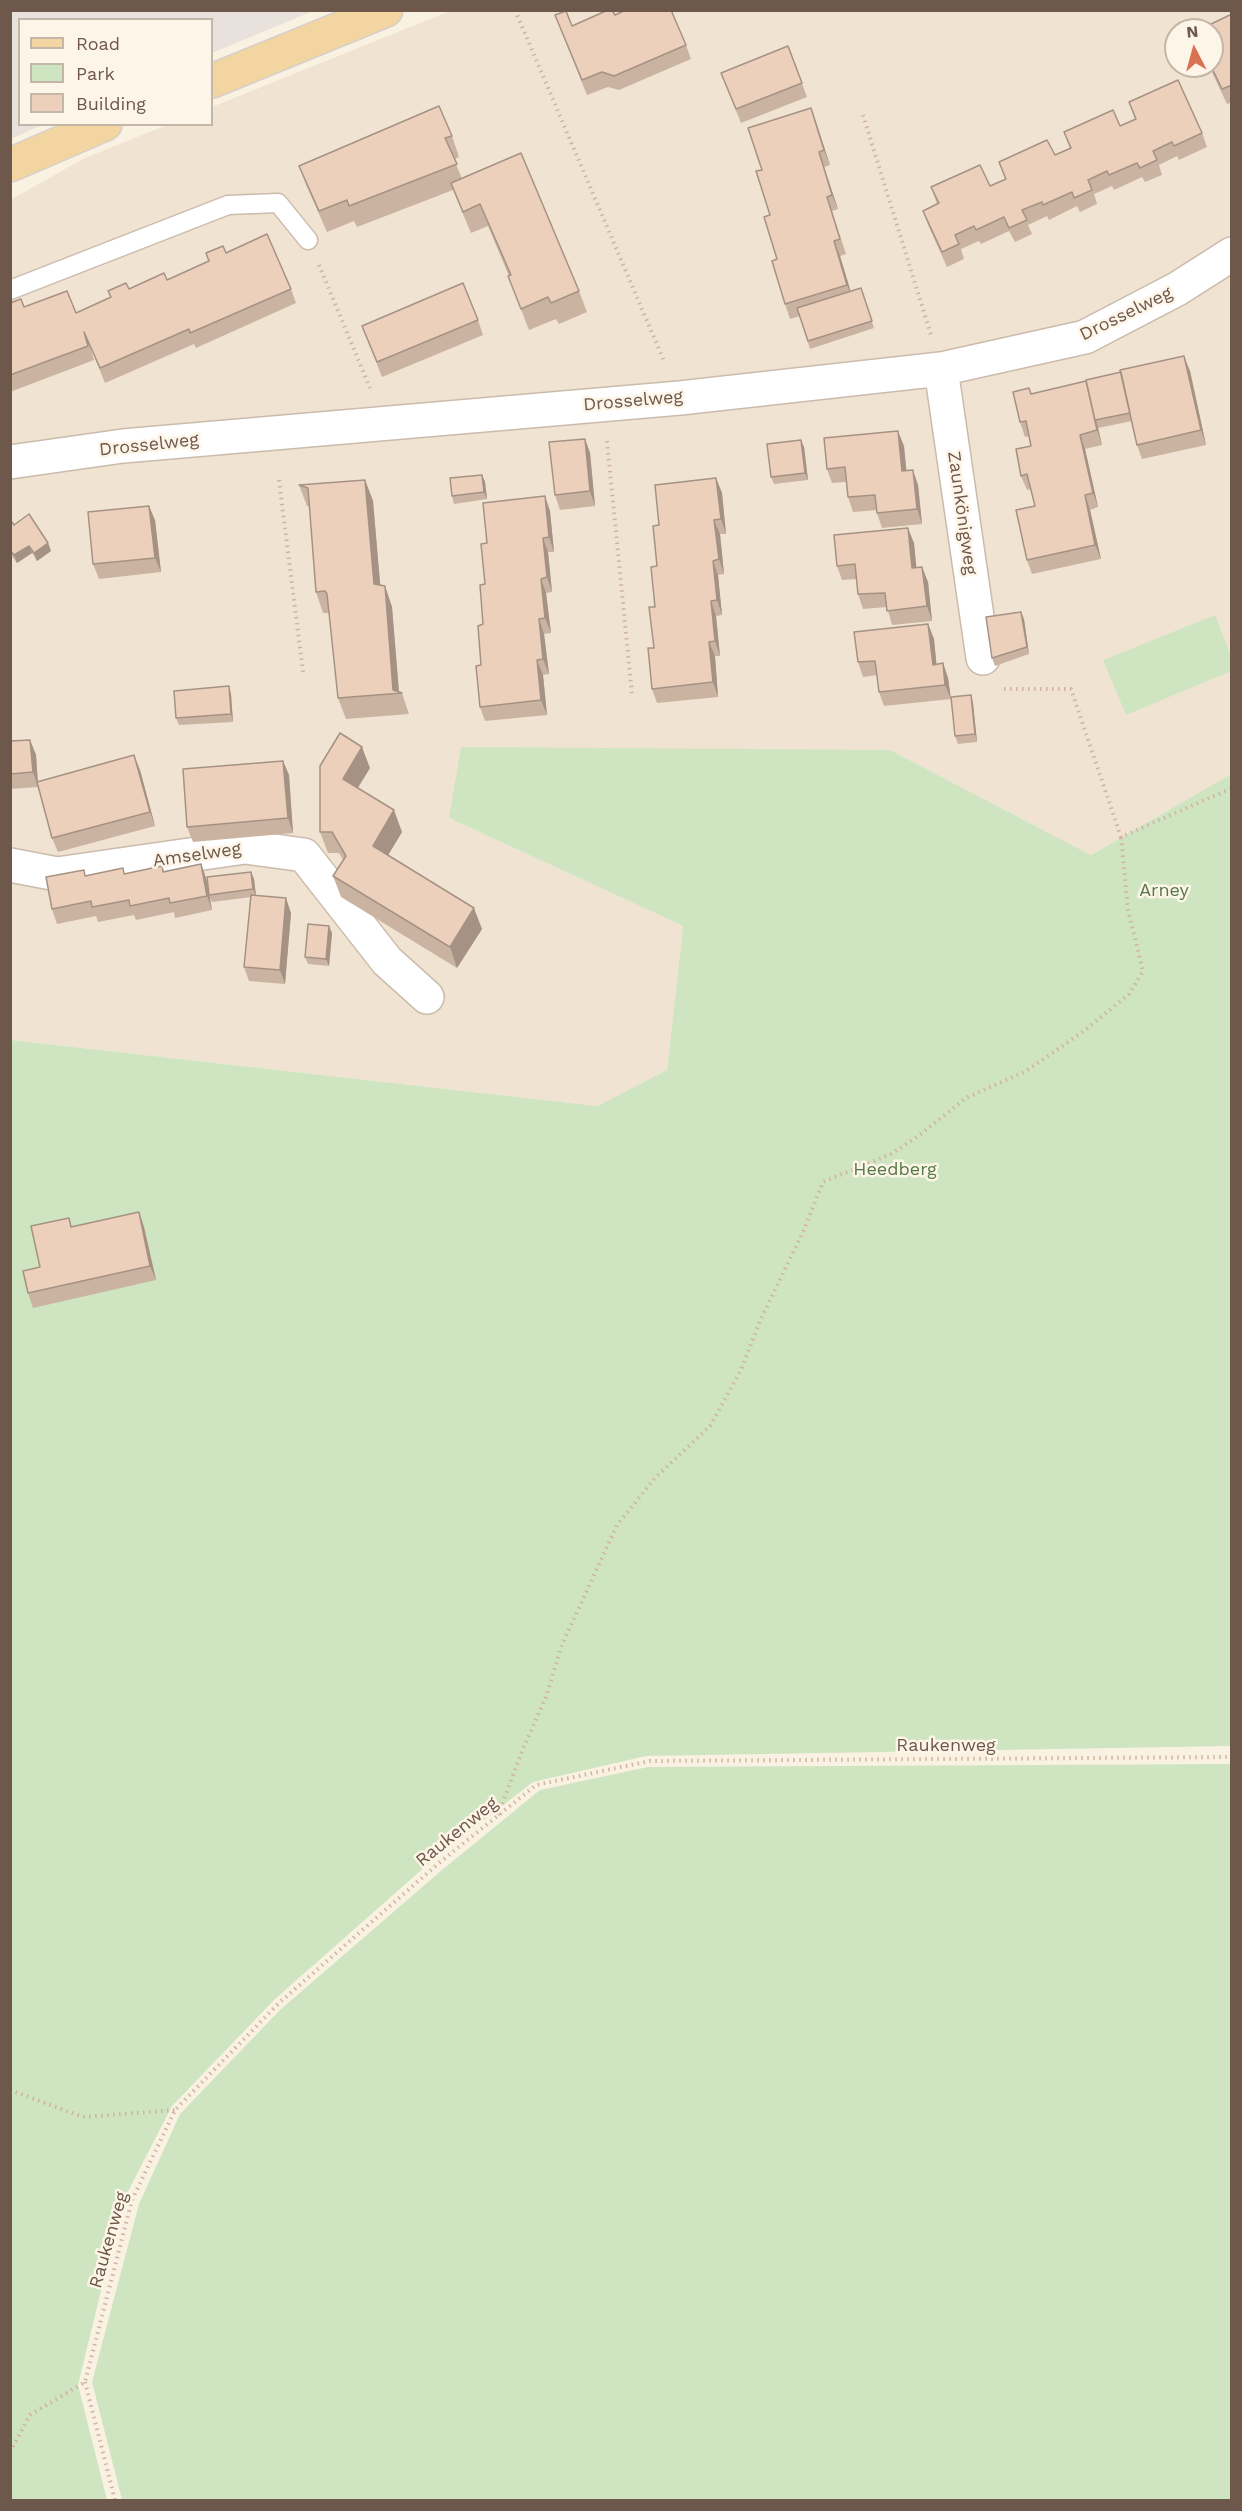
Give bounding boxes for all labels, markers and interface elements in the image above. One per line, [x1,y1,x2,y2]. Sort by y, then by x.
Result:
legend [18,18,213,126]
north arrow [1164,18,1224,78]
text: N [1185,22,1199,42]
text: Road [76,33,120,54]
text: Park [76,63,115,84]
text: Building [76,93,146,114]
street label: Drosselweg [1076,282,1176,346]
street label: Drosselweg [582,386,684,416]
street label: Drosselweg [98,429,200,461]
street label: Zaunkönigweg [943,450,981,576]
street label: Amselweg [152,838,242,872]
park label: Arney [1139,880,1189,902]
park label: Heedberg [853,1159,937,1181]
street label: Raukenweg [896,1735,996,1757]
street label: Raukenweg [412,1792,502,1872]
street label: Raukenweg [85,2189,133,2291]

